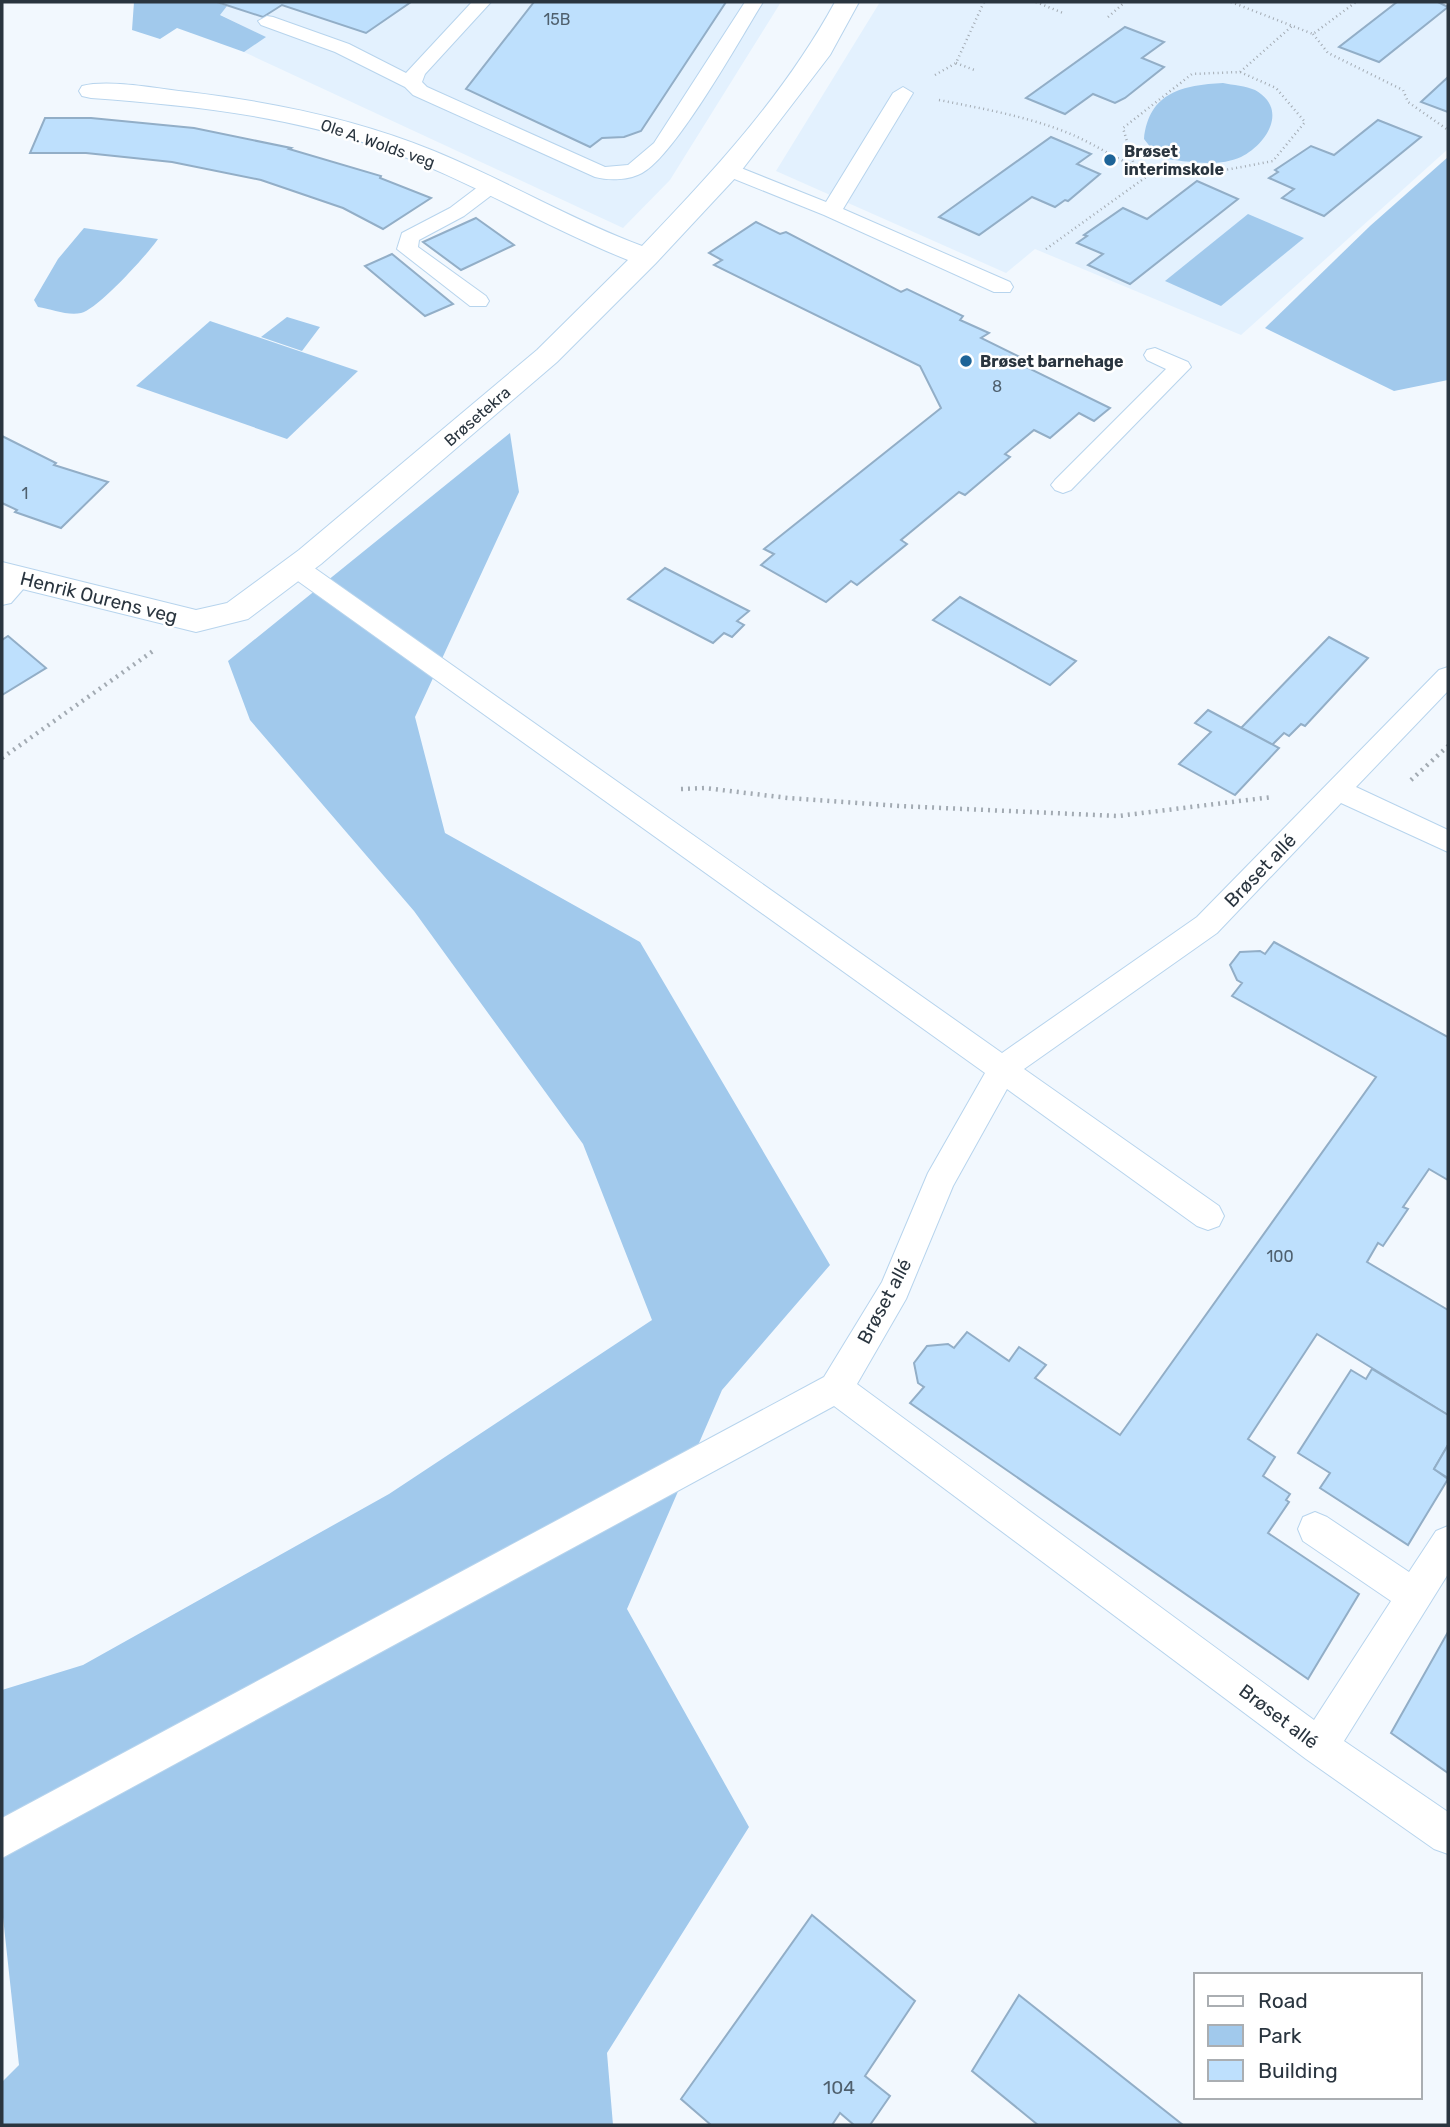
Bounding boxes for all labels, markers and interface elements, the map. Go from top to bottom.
house number: 15B [543,10,571,29]
street label: Ole A. Wolds veg [318,115,437,172]
place label: Brøset interimskole [1124,142,1224,179]
marker: Brøset interimskole [1102,152,1118,168]
place label: Brøset barnehage [980,352,1124,371]
marker: Brøset barnehage [958,353,974,369]
house number: 8 [992,377,1002,396]
street label: Brøsetekra [440,383,514,450]
house number: 1 [22,484,28,503]
street label: Henrik Ourens veg [18,567,180,628]
street label: Brøset allé [1220,829,1301,912]
house number: 100 [1266,1247,1294,1266]
street label: Brøset allé [852,1255,917,1348]
street label: Brøset allé [1234,1679,1323,1754]
legend [1194,1973,1422,2099]
text: Road [1258,1988,1308,2013]
text: Park [1258,2023,1302,2048]
text: Building [1258,2058,1338,2083]
house number: 104 [823,2076,855,2099]

